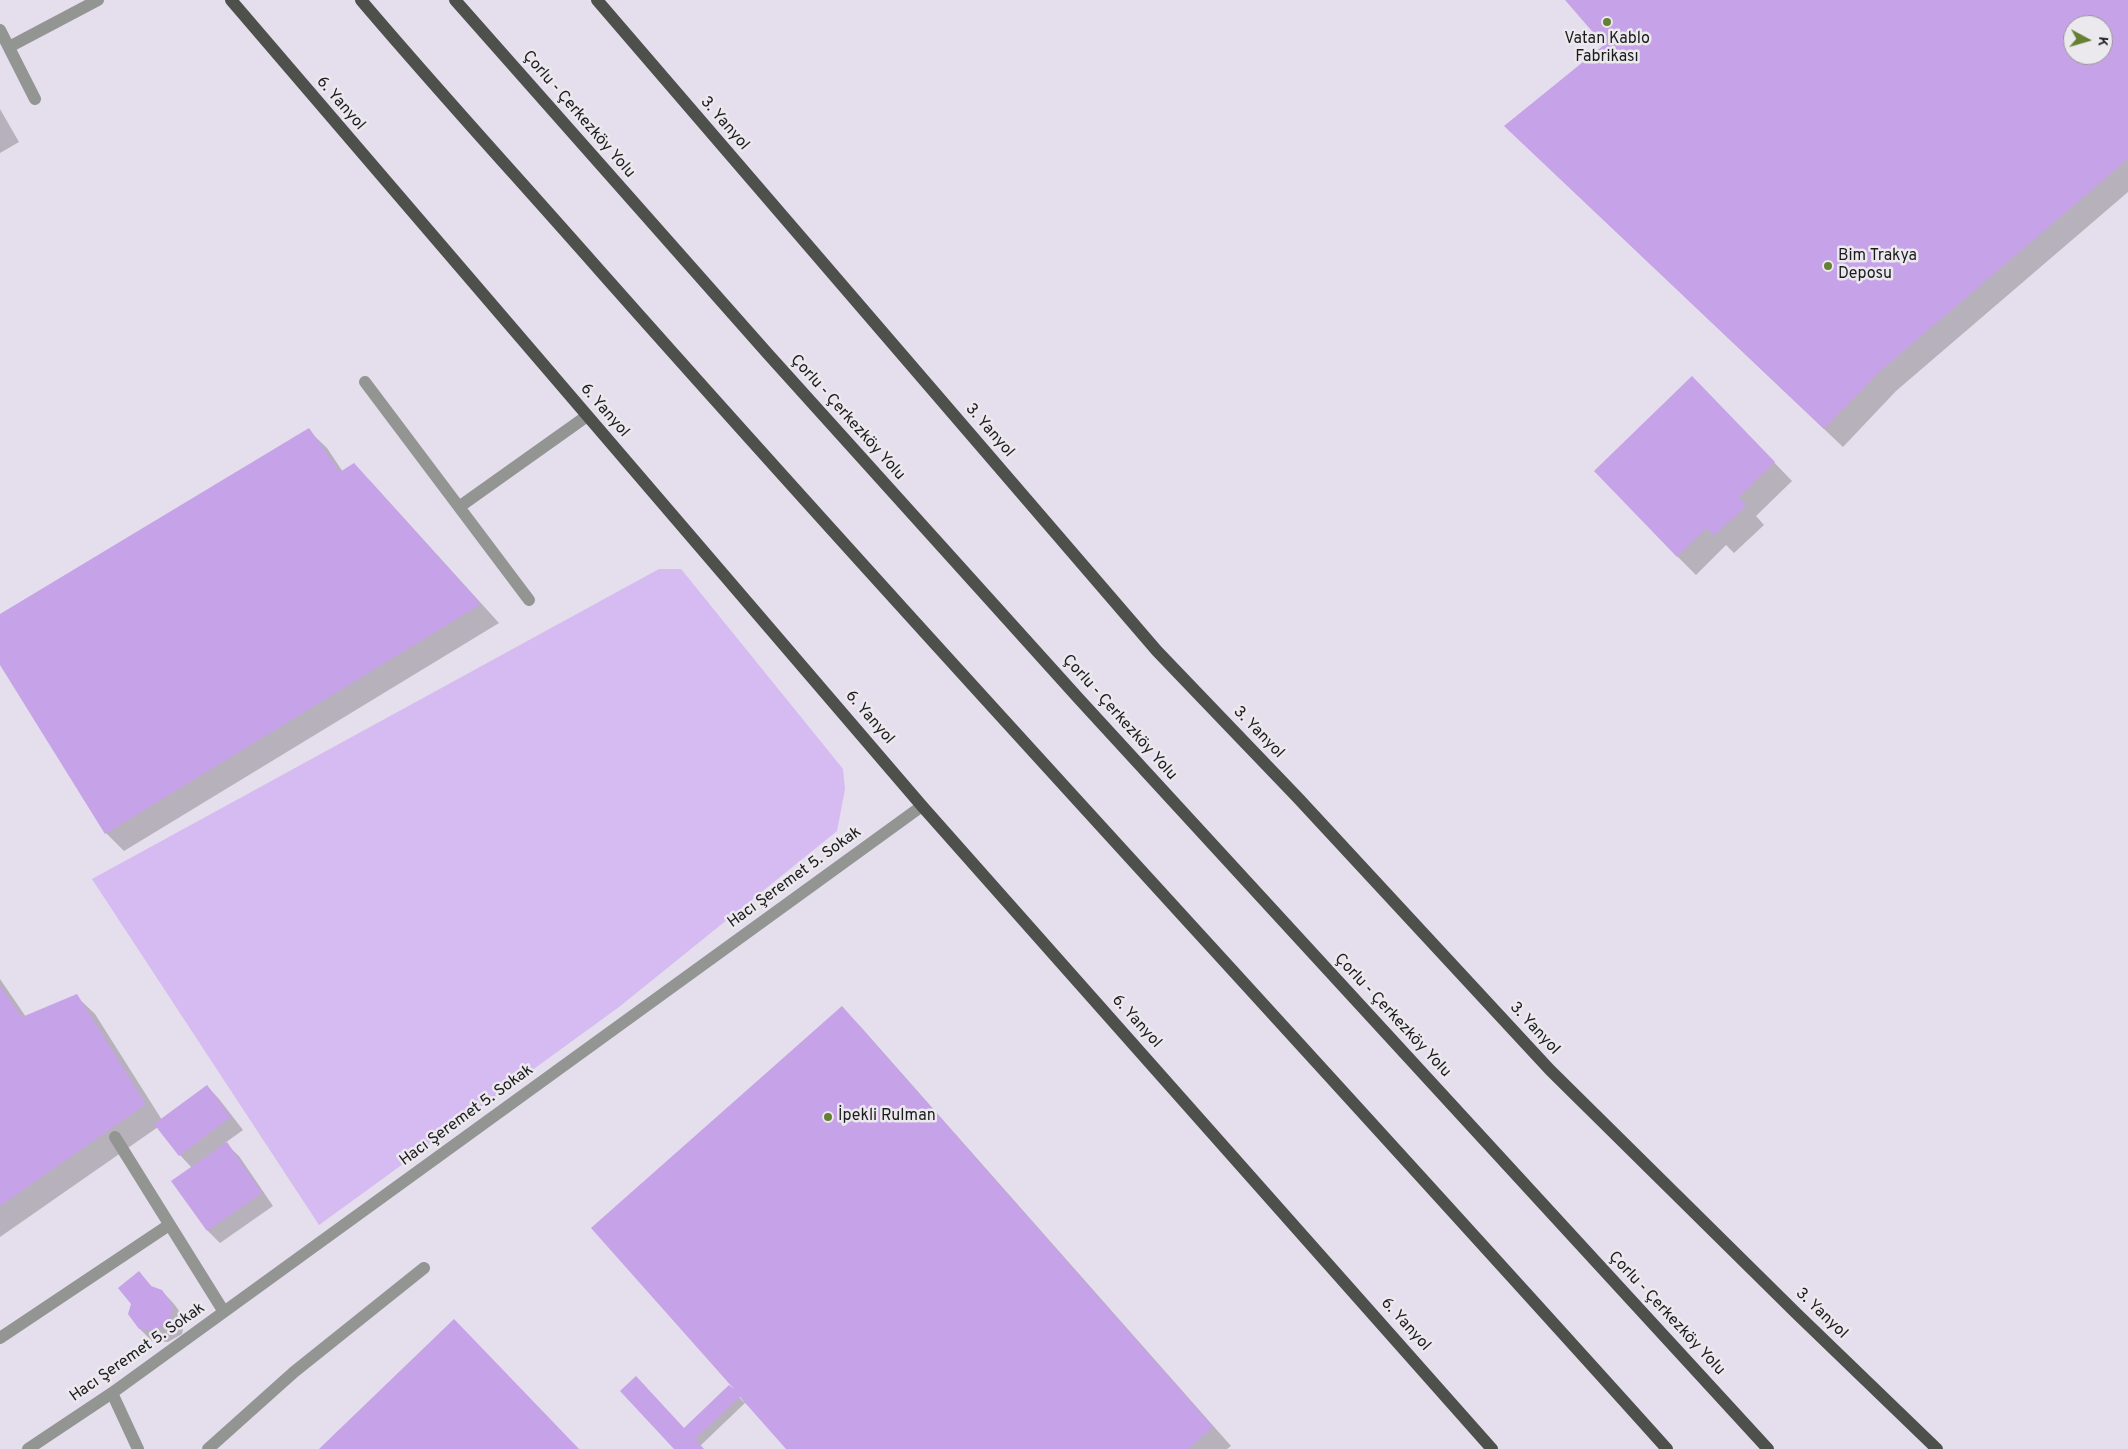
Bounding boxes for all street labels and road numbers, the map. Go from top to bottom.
street label: Çorlu - Çerkezköy Yolu [518,47,638,183]
street label: 6. Yanyol [311,73,369,135]
street label: 3. Yanyol [695,93,753,155]
street label: Çorlu - Çerkezköy Yolu [786,351,908,485]
street label: 6. Yanyol [575,380,633,442]
street label: 3. Yanyol [960,400,1018,462]
street label: Çorlu - Çerkezköy Yolu [1058,651,1180,785]
street label: 6. Yanyol [840,687,898,749]
street label: 3. Yanyol [1228,703,1288,763]
street label: Hacı Şeremet 5. Sokak [724,823,866,933]
street label: Çorlu - Çerkezköy Yolu [1330,950,1454,1082]
street label: 6. Yanyol [1107,991,1165,1053]
street label: 3. Yanyol [1505,999,1563,1059]
street label: Hacı Şeremet 5. Sokak [396,1061,538,1171]
street label: Çorlu - Çerkezköy Yolu [1604,1248,1728,1380]
street label: 3. Yanyol [1791,1284,1851,1344]
street label: 6. Yanyol [1376,1294,1434,1356]
street label: Hacı Şeremet 5. Sokak [67,1299,209,1407]

